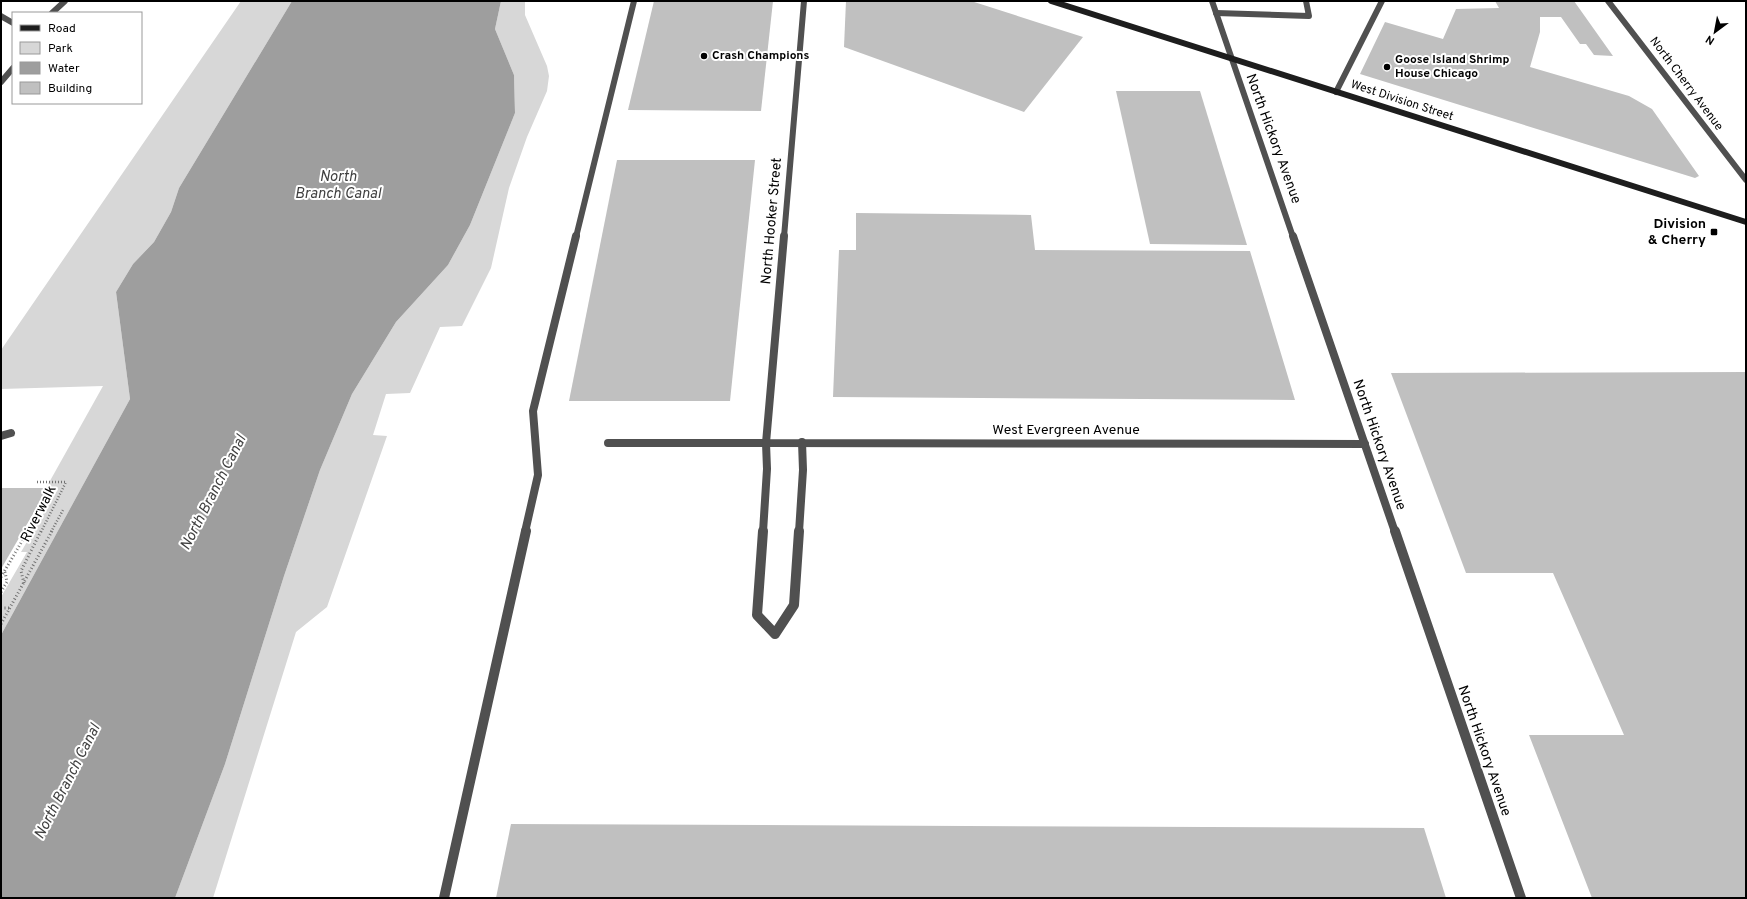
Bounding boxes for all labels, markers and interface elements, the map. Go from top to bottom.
legend [12,12,142,104]
north arrow [1695,12,1735,52]
text: Road [48,21,76,37]
street label: North Cherry Avenue [1646,34,1726,134]
text: Park [48,41,73,57]
place label: Crash Champions [712,48,809,64]
marker: Crash Champions [699,51,709,61]
place label: Goose Island Shrimp House Chicago [1395,52,1509,82]
text: Water [48,61,80,77]
marker: Goose Island Shrimp House Chicago [1382,62,1392,72]
street label: North Hickory Avenue [1242,72,1304,206]
street label: West Division Street [1348,77,1456,125]
text: Building [48,81,92,97]
street label: North Hooker Street [758,157,786,285]
water label: North Branch Canal [295,168,382,204]
place label: Division & Cherry [1648,216,1706,249]
marker: Division & Cherry [1709,227,1719,237]
street label: North Hickory Avenue [1349,377,1409,513]
street label: West Evergreen Avenue [992,422,1140,439]
water label: North Branch Canal [177,431,252,554]
street label: Riverwalk [17,483,61,545]
street label: North Hickory Avenue [1454,683,1514,819]
water label: North Branch Canal [31,720,106,843]

